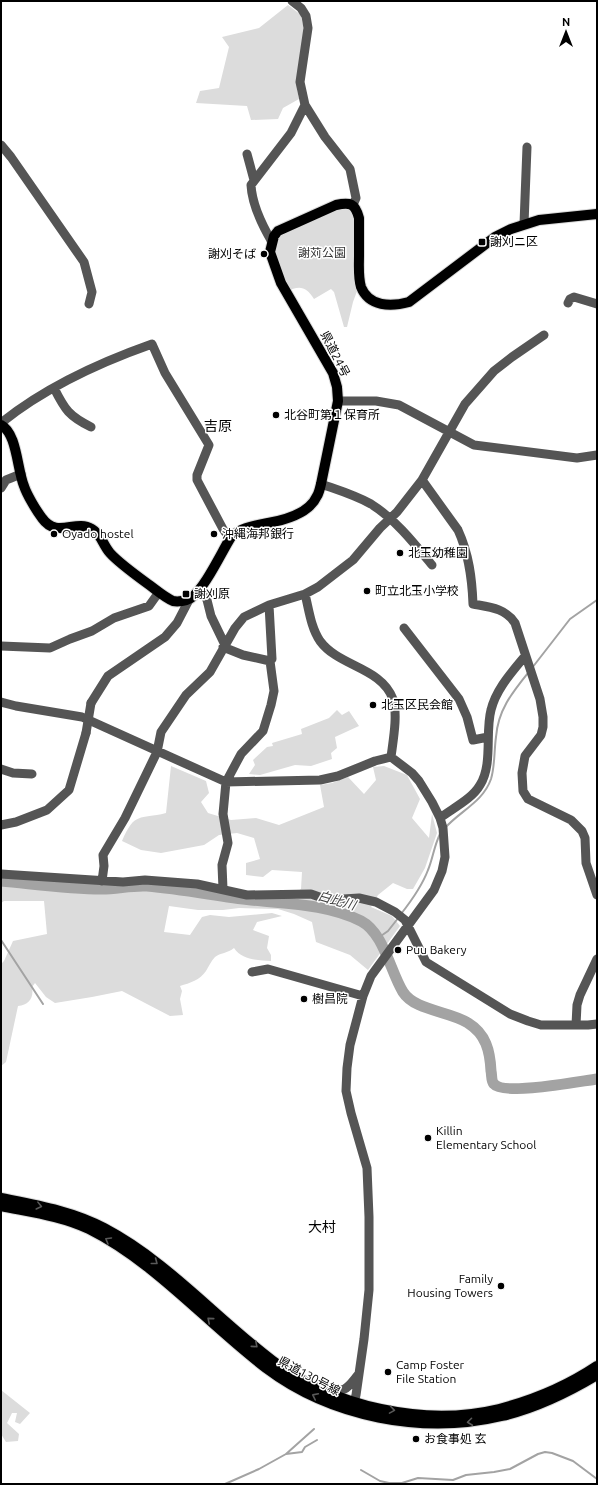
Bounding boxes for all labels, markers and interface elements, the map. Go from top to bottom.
north arrow [546,12,586,52]
text: N [562,16,570,28]
place label: 謝刈ニ区 [490,235,538,248]
marker: 謝刈ニ区 [477,237,487,247]
park label: 謝苅公園 [298,246,346,259]
place label: 謝刈そば [208,247,256,260]
marker: 謝刈そば [259,249,269,259]
street label: 県道24号 [318,329,352,379]
place label: 北谷町第１保育所 [284,408,380,421]
marker: 北谷町第１保育所 [271,410,281,420]
district label: 吉原 [204,418,232,434]
place label: Oyado hostel [62,527,134,540]
place label: 沖縄海邦銀行 [222,527,294,540]
marker: Oyado hostel [49,529,59,539]
marker: 沖縄海邦銀行 [209,529,219,539]
place label: 北玉幼稚園 [408,546,468,559]
marker: 北玉幼稚園 [395,548,405,558]
place label: 町立北玉小学校 [375,584,459,597]
marker: 町立北玉小学校 [362,586,372,596]
place label: 謝刈原 [194,587,230,600]
marker: 謝刈原 [181,589,191,599]
place label: 北玉区民会館 [381,698,453,711]
marker: 北玉区民会館 [368,700,378,710]
water label: 白比川 [316,888,360,913]
place label: Puu Bakery [406,943,467,956]
marker: Puu Bakery [393,945,403,955]
place label: 樹昌院 [312,992,348,1005]
marker: 樹昌院 [299,994,309,1004]
place label: Killin Elementary School [436,1124,536,1151]
marker: Killin Elementary School [423,1133,433,1143]
one-way arrow [36,1201,42,1209]
district label: 大村 [308,1219,336,1235]
one-way arrow [105,1237,112,1245]
one-way arrow [150,1257,157,1264]
place label: Family Housing Towers [407,1272,493,1299]
marker: Family Housing Towers [496,1281,506,1291]
one-way arrow [207,1318,215,1325]
one-way arrow [250,1341,257,1348]
street label: 県道130号線 [276,1354,342,1397]
place label: Camp Foster File Station [396,1358,465,1385]
marker: Camp Foster File Station [383,1367,393,1377]
one-way arrow [312,1393,319,1401]
one-way arrow [389,1405,395,1414]
one-way arrow [467,1417,473,1426]
place label: お食事処 玄 [424,1432,487,1445]
marker: お食事処 玄 [411,1434,421,1444]

